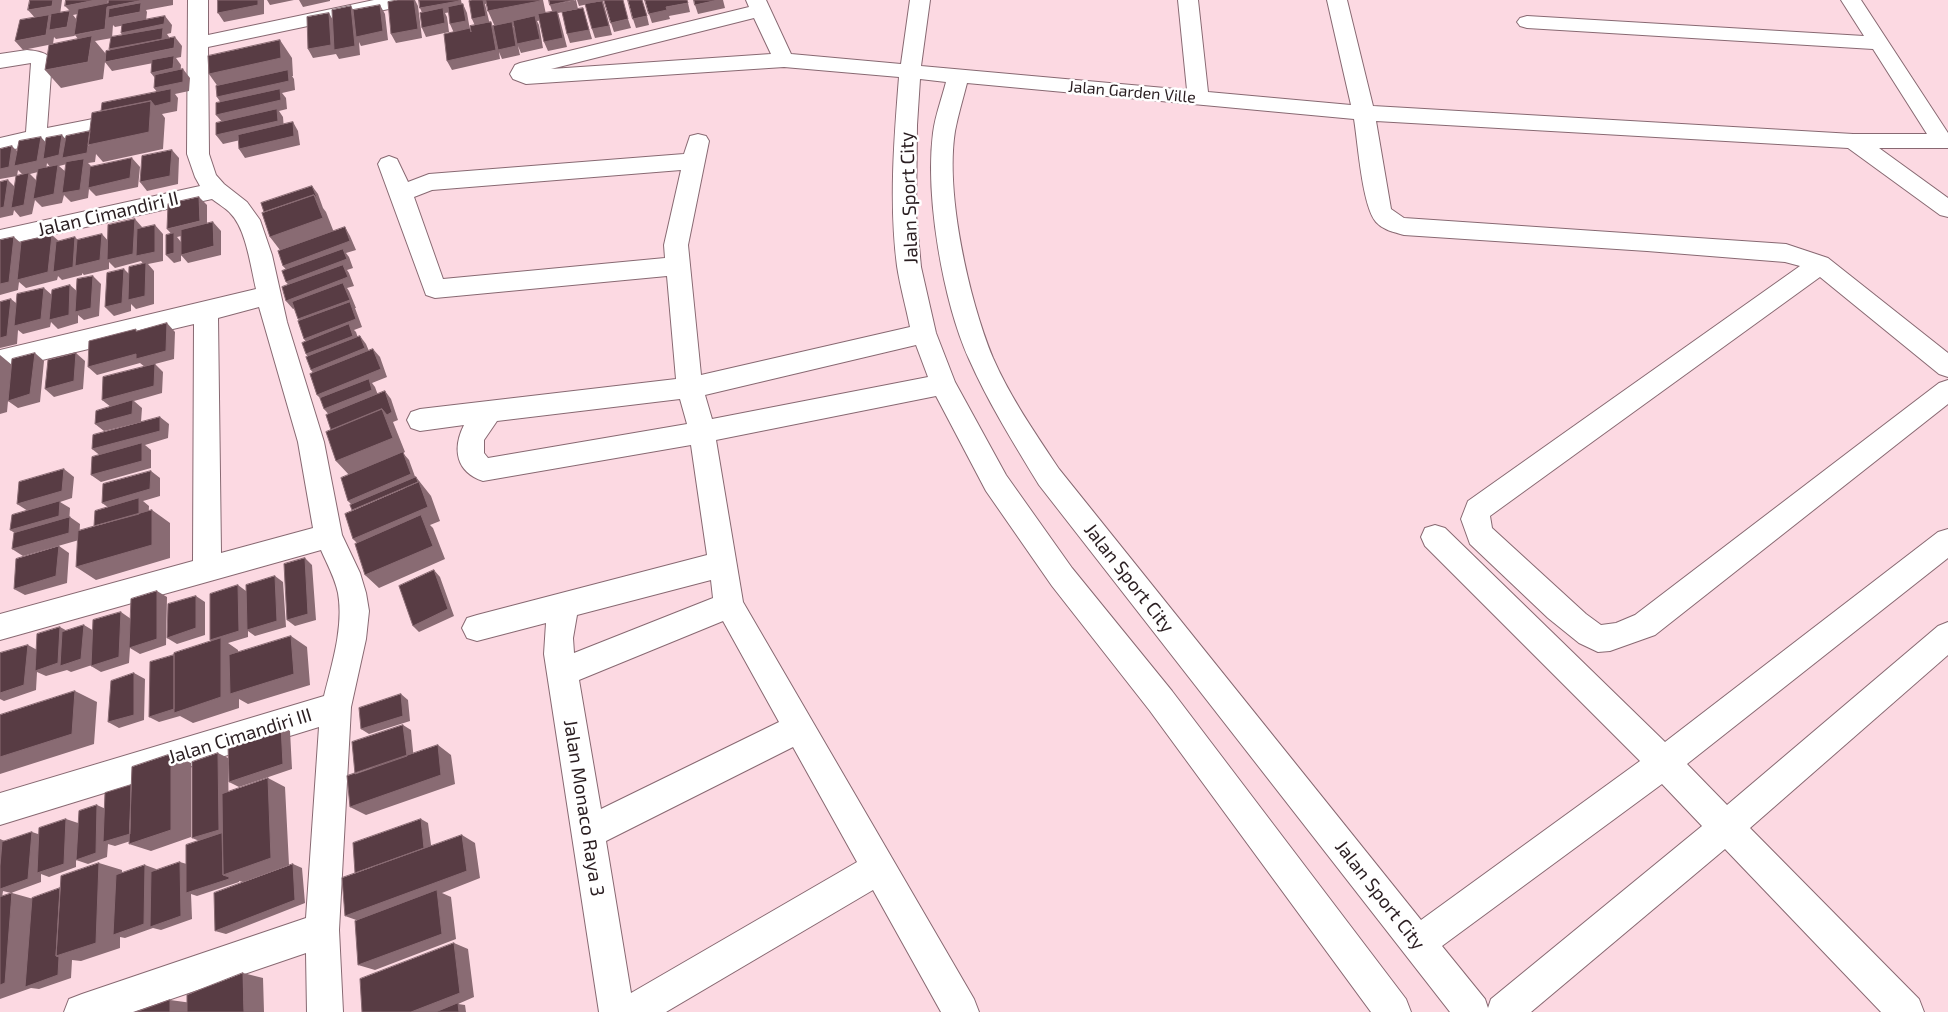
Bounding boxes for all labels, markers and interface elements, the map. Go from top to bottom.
street label: Jalan Garden Ville [1067,77,1197,107]
street label: Jalan Sport City [895,131,923,265]
street label: Jalan Cimandiri II [35,187,181,241]
street label: Jalan Sport City [1079,519,1179,637]
street label: Jalan Cimandiri III [165,703,315,769]
street label: Jalan Monaco Raya 3 [559,718,609,898]
street label: Jalan Sport City [1330,836,1430,954]

